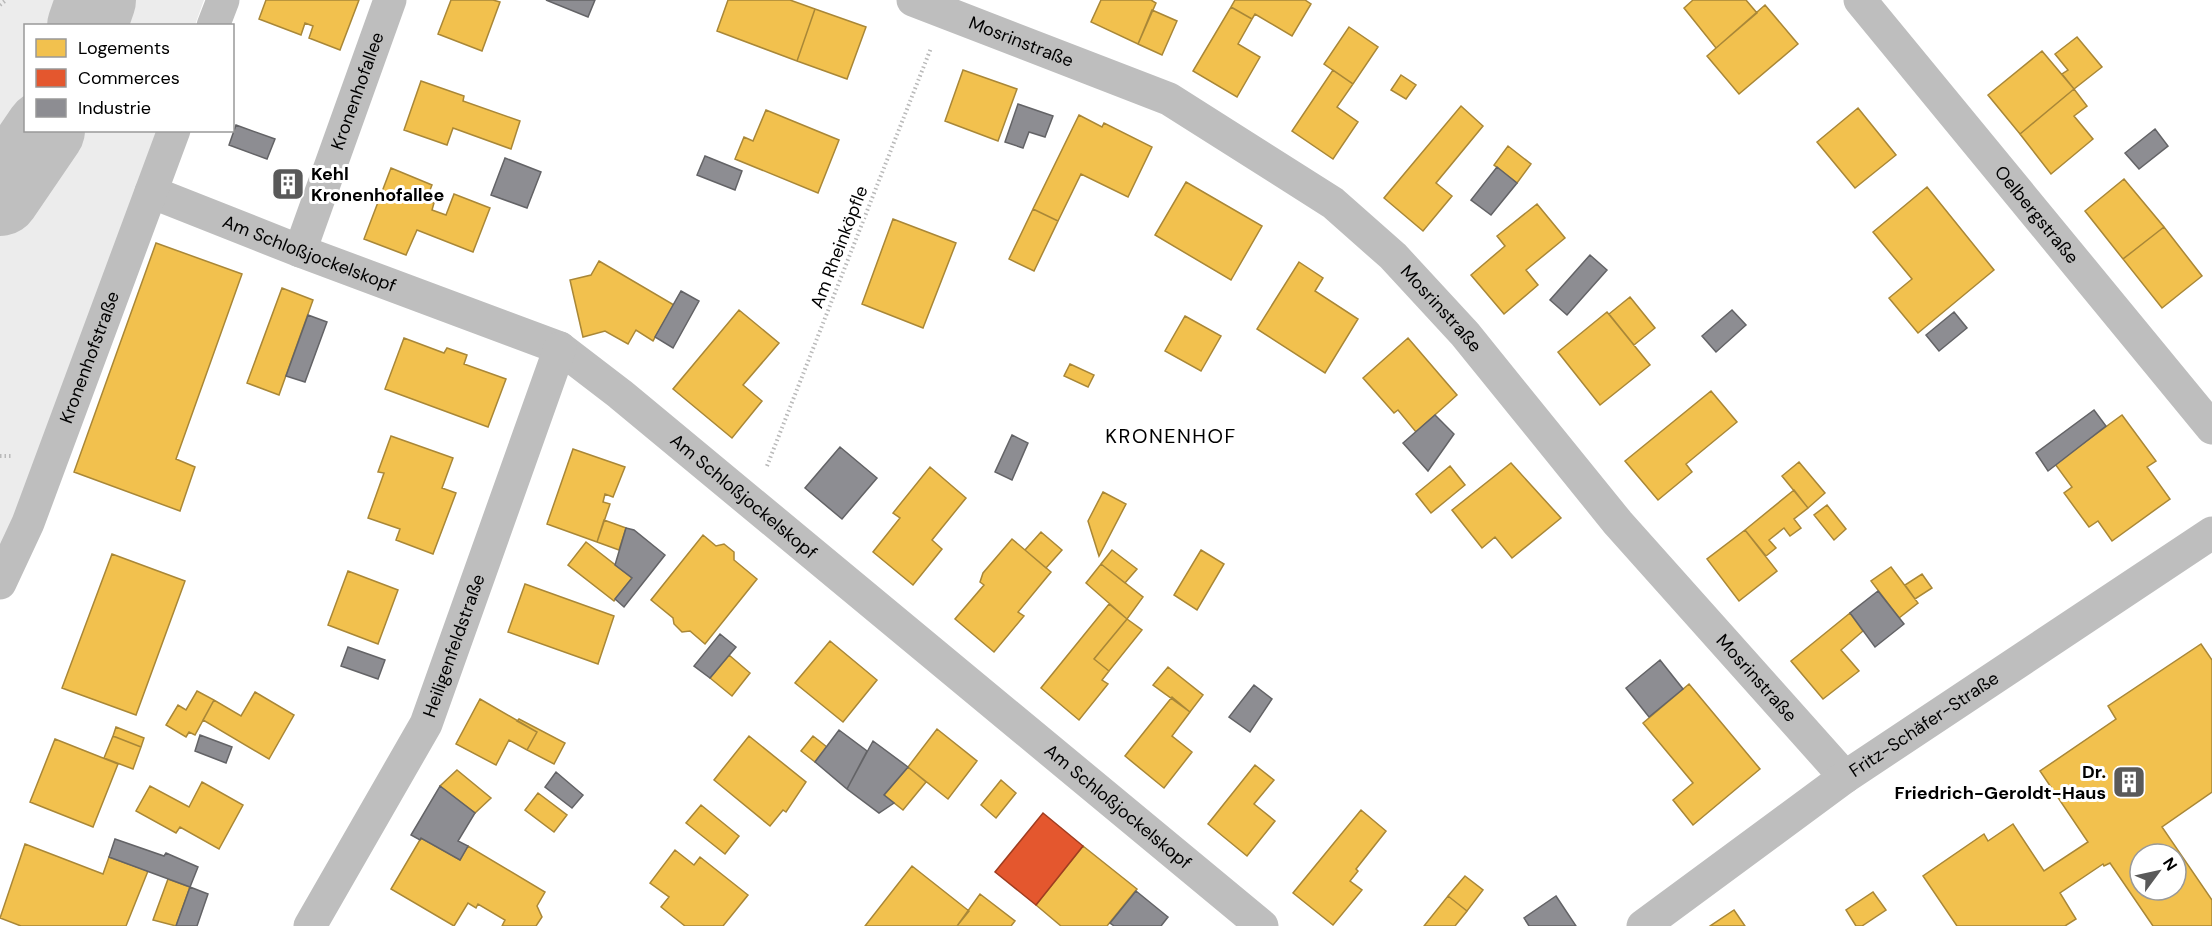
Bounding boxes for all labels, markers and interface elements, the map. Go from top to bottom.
street label: Mosrinstraße [965,11,1077,73]
legend [24,24,234,132]
street label: Kronenhofallee [325,29,390,153]
text: Logements [78,36,170,60]
text: Commerces [78,66,180,90]
text: Industrie [78,96,151,120]
street label: Oelbergstraße [1989,161,2084,269]
place label: Kehl Kronenhofallee [311,162,444,207]
building icon: Kehl Kronenhofallee [270,166,306,202]
street label: Am Rheinköpfle [805,182,873,312]
street label: Am Schloßjockelskopf [219,210,400,298]
street label: Mosrinstraße [1395,260,1487,357]
street label: Kronenhofstraße [54,288,125,427]
district label: KRONENHOF [1105,423,1237,449]
street label: Am Schloßjockelskopf [665,429,822,564]
street label: Heiligenfeldstraße [417,571,491,721]
street label: Mosrinstraße [1711,629,1802,727]
street label: Fritz-Schäfer-Straße [1845,666,2004,783]
street label: Am Schloßjockelskopf [1039,739,1196,875]
place label: Dr. Friedrich-Geroldt-Haus [1894,760,2106,805]
building icon: Dr. Friedrich-Geroldt-Haus [2111,764,2147,800]
north arrow [2128,842,2188,902]
text: N [2158,853,2182,875]

